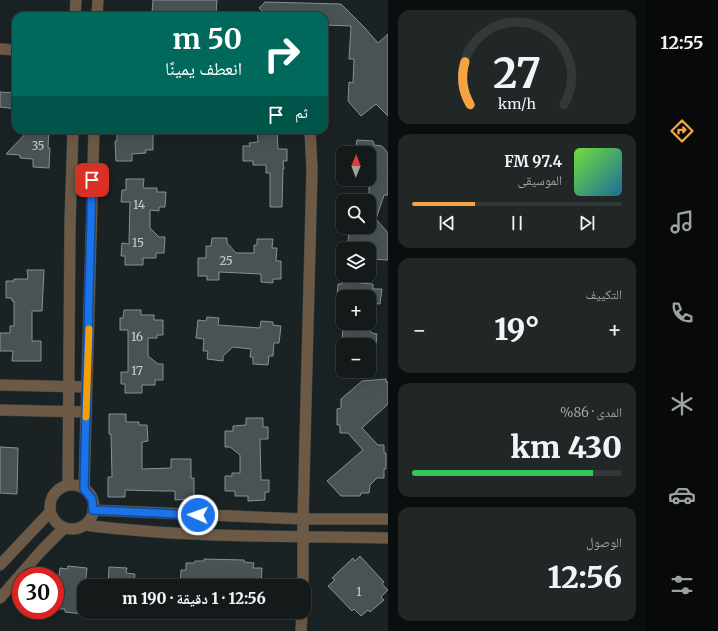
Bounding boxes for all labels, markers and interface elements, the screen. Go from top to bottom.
text: 50 m [173,21,242,57]
icon: right [256,28,308,80]
text: 12:55 [660,31,704,54]
text: 27 [493,47,541,99]
text: انعطف يمينًا [165,57,242,80]
text: km/h [498,95,536,113]
text: ثم [295,103,308,122]
icon: arrive [265,104,287,126]
icon: directions [668,117,696,145]
house number: 35 [31,138,45,153]
north arrow [336,146,376,186]
map controls [336,146,376,378]
text: 97.4 FM [504,152,562,171]
pin [75,163,109,197]
icon: arrive [81,169,103,191]
text: الموسيقى [518,172,562,189]
button: search [336,194,376,234]
house number: 14 [133,197,146,212]
icon: music [668,208,696,236]
icon: previous [436,212,458,234]
icon: pause [506,212,528,234]
icon: next [576,212,598,234]
house number: 15 [132,235,144,250]
button: layers [336,242,376,282]
house number: 25 [219,253,233,268]
text: التكييف [586,286,622,303]
button: + [336,290,376,330]
icon: phone [668,299,696,327]
text: 19° [494,310,540,348]
text: − [412,316,427,344]
text: + [607,316,622,344]
house number: 16 [131,329,143,344]
button: − [336,338,376,378]
house number: 17 [131,363,143,378]
icon: climate [668,390,696,418]
text: المدى · 86% [560,404,622,421]
text: 430 km [510,428,622,466]
icon: car [668,481,696,509]
position arrow [177,494,219,536]
text: الوصول [586,534,622,551]
text: 12:56 [547,558,622,596]
speed limit sign: 30 [12,567,64,619]
icon: filters [668,571,696,599]
house number: 1 [356,584,362,599]
text: 12:56 · 1 دقيقة · 190 m [122,589,266,608]

